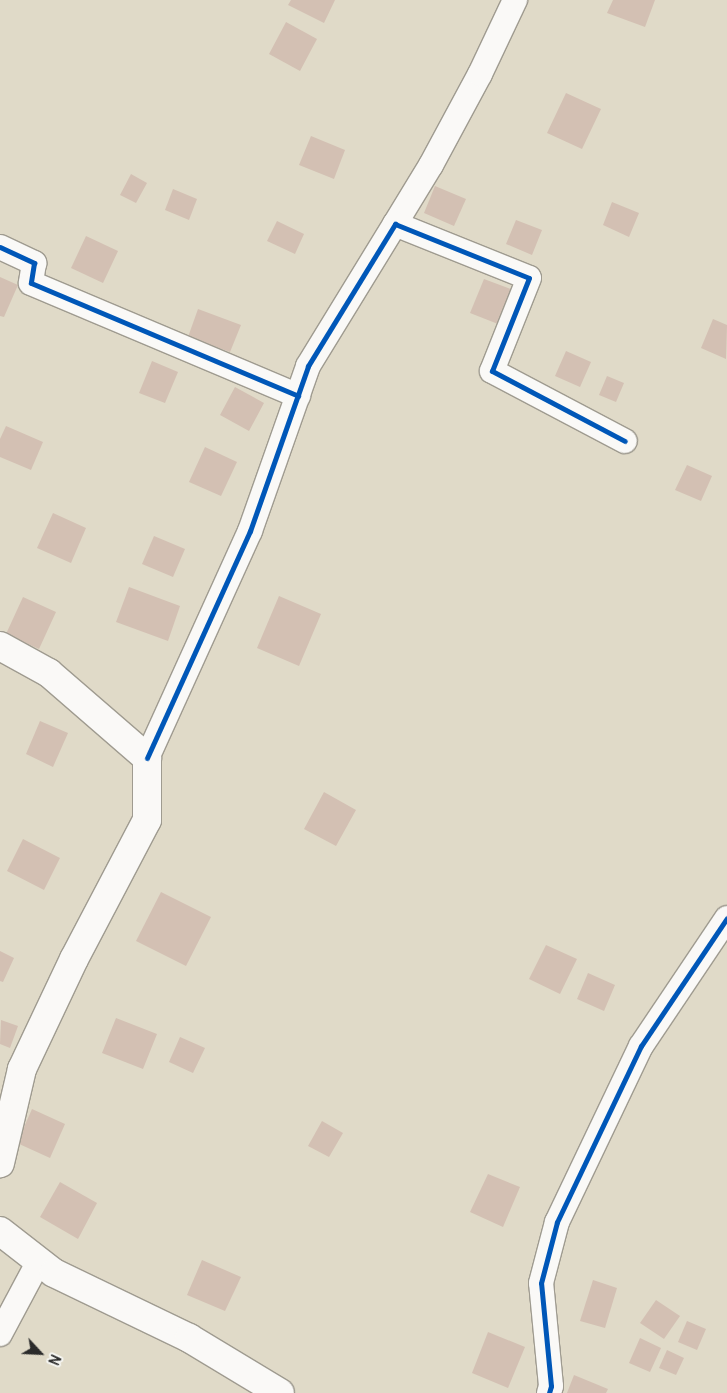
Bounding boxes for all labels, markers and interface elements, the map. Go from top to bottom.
north arrow [15,1328,65,1378]
text: N [44,1352,64,1367]

